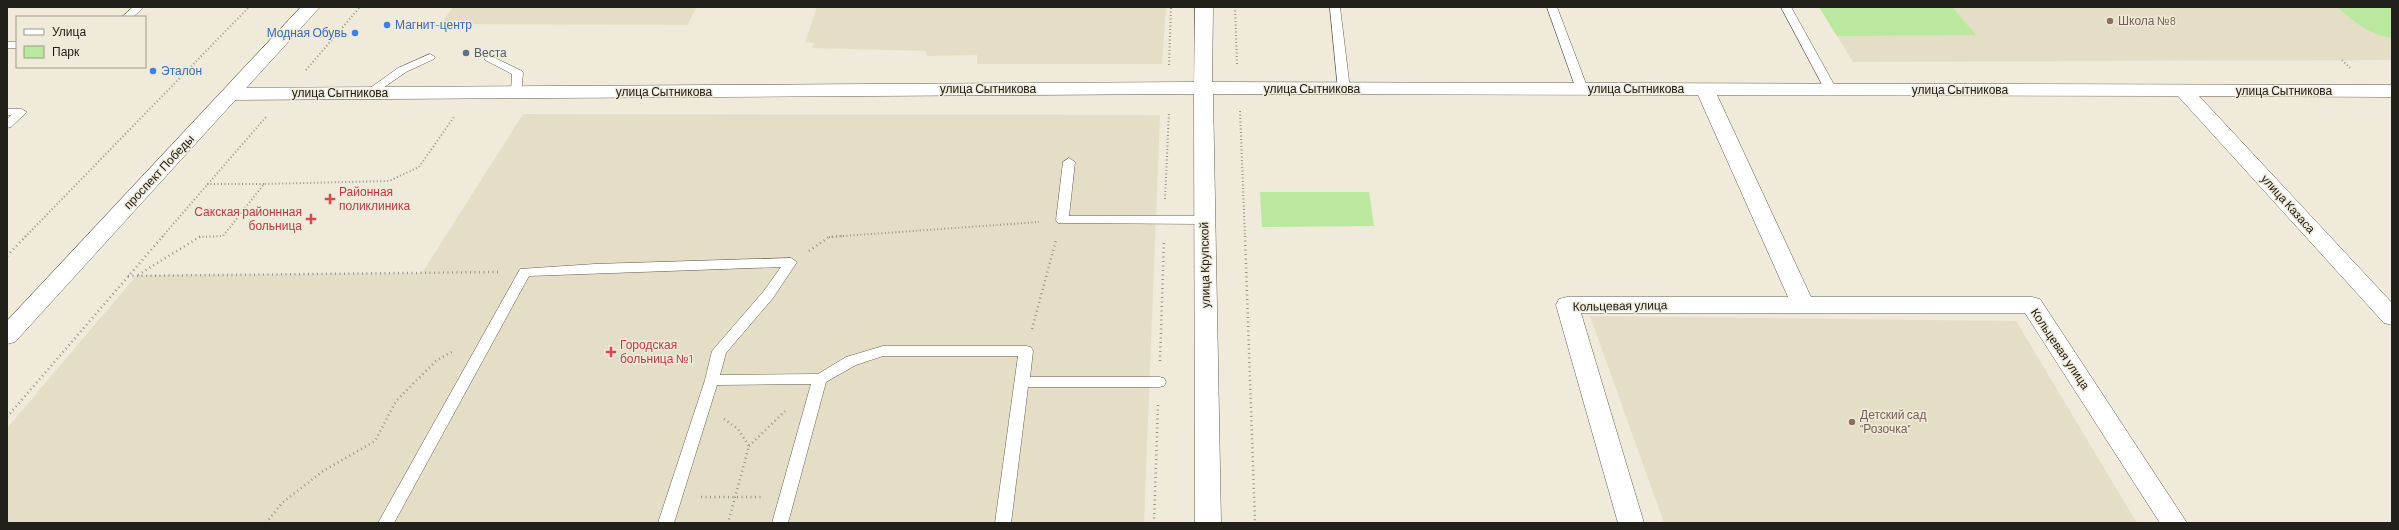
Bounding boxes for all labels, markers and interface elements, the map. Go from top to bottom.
place label: Школа №8 [2118,13,2176,27]
legend [16,16,146,68]
marker: Школа №8 [2105,16,2115,26]
place label: Магнит-центр [395,17,472,32]
marker: Магнит-центр [382,20,392,30]
text: Улица [52,24,86,39]
place label: Модная Обувь [267,25,347,40]
marker: Модная Обувь [350,28,360,38]
text: Парк [52,44,80,59]
place label: Веста [474,45,507,59]
marker: Веста [461,48,471,58]
place label: Эталон [161,63,202,77]
marker: Эталон [148,66,158,76]
street label: улица Сытникова [940,81,1037,96]
street label: улица Сытникова [1264,81,1361,96]
street label: улица Сытникова [1588,81,1685,96]
street label: улица Сытникова [1912,82,2009,97]
street label: улица Сытникова [2236,83,2333,98]
street label: улица Сытникова [616,84,713,99]
street label: улица Сытникова [292,85,389,100]
street label: проспект Победы [120,131,197,212]
street label: улица Казаса [2258,171,2319,236]
place label: Районная поликлиника [339,184,411,212]
marker: Районная поликлиника [324,193,336,205]
place label: Сакская районнная больница [194,204,302,233]
marker: Сакская районнная больница [305,213,317,225]
street label: улица Крупской [1196,222,1213,308]
street label: Кольцевая улица [1572,297,1668,314]
street label: Кольцевая улица [2028,305,2093,393]
place label: Городская больница №1 [620,337,693,366]
marker: Городская больница №1 [605,346,617,358]
place label: Детский сад "Розочка" [1860,407,1927,435]
marker: Детский сад "Розочка" [1847,417,1857,427]

